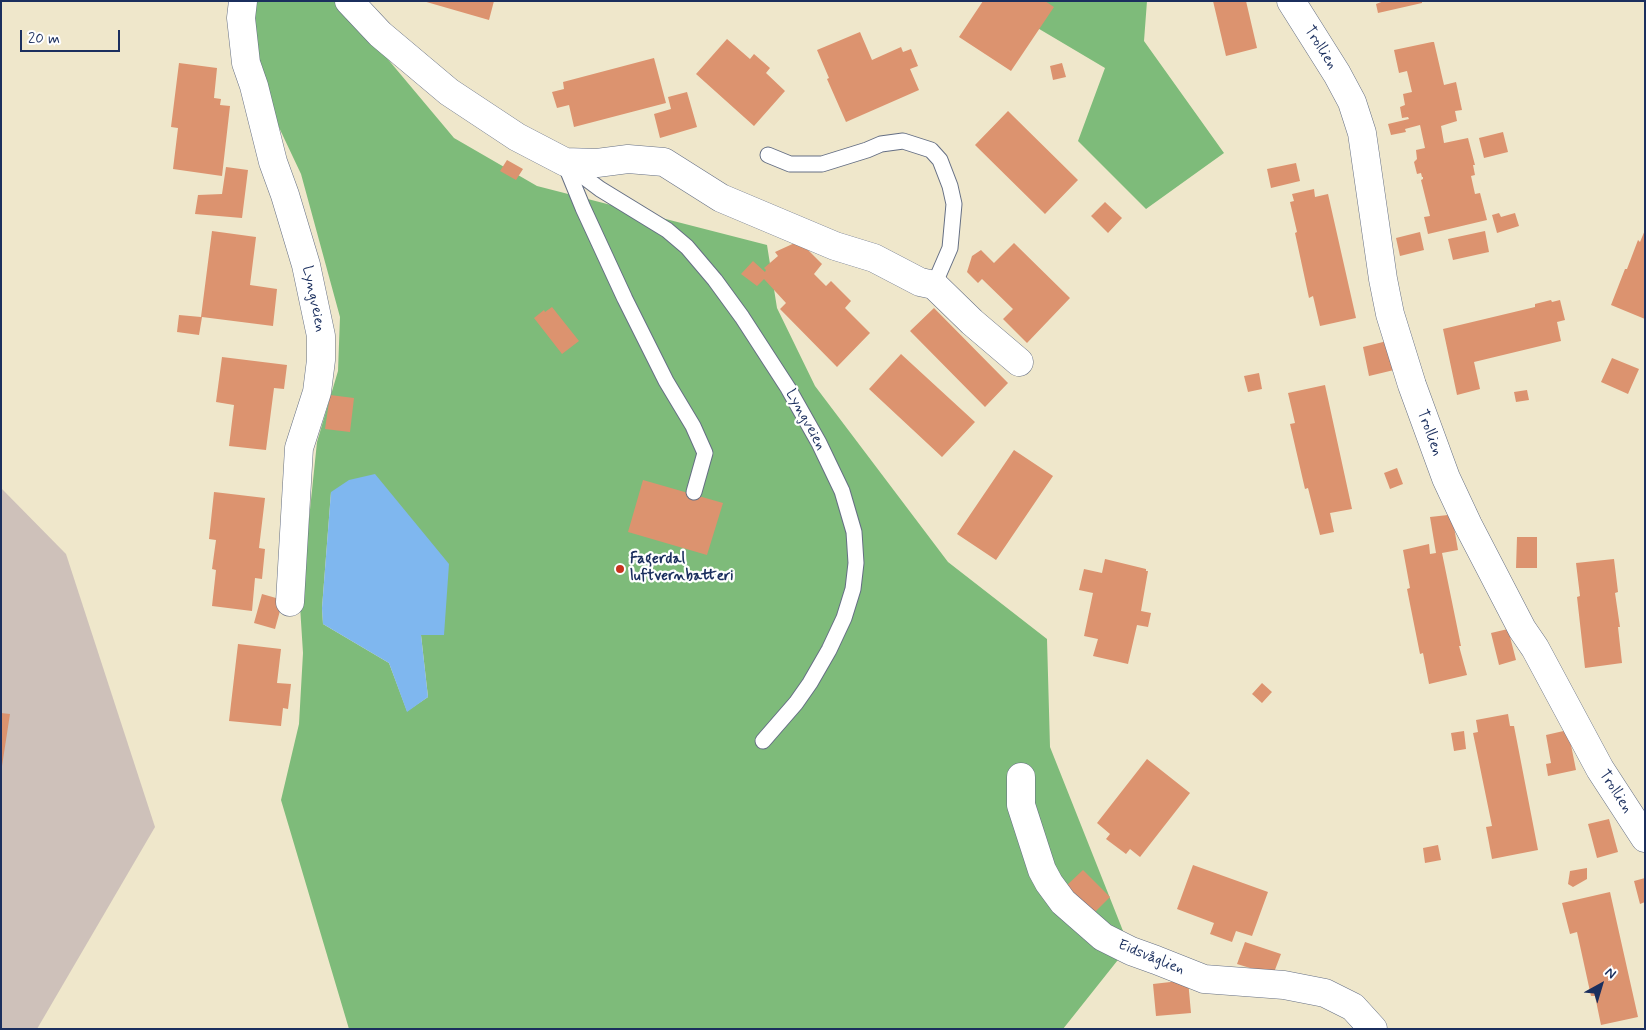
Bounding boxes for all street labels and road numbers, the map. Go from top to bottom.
street label: Trollien [1300,23,1340,73]
street label: Lyngveien [297,264,329,334]
street label: Lyngveien [781,386,829,454]
street label: Trollien [1412,407,1446,459]
street label: Trollien [1594,767,1636,817]
street label: Eidsvåglien [1115,937,1187,979]

